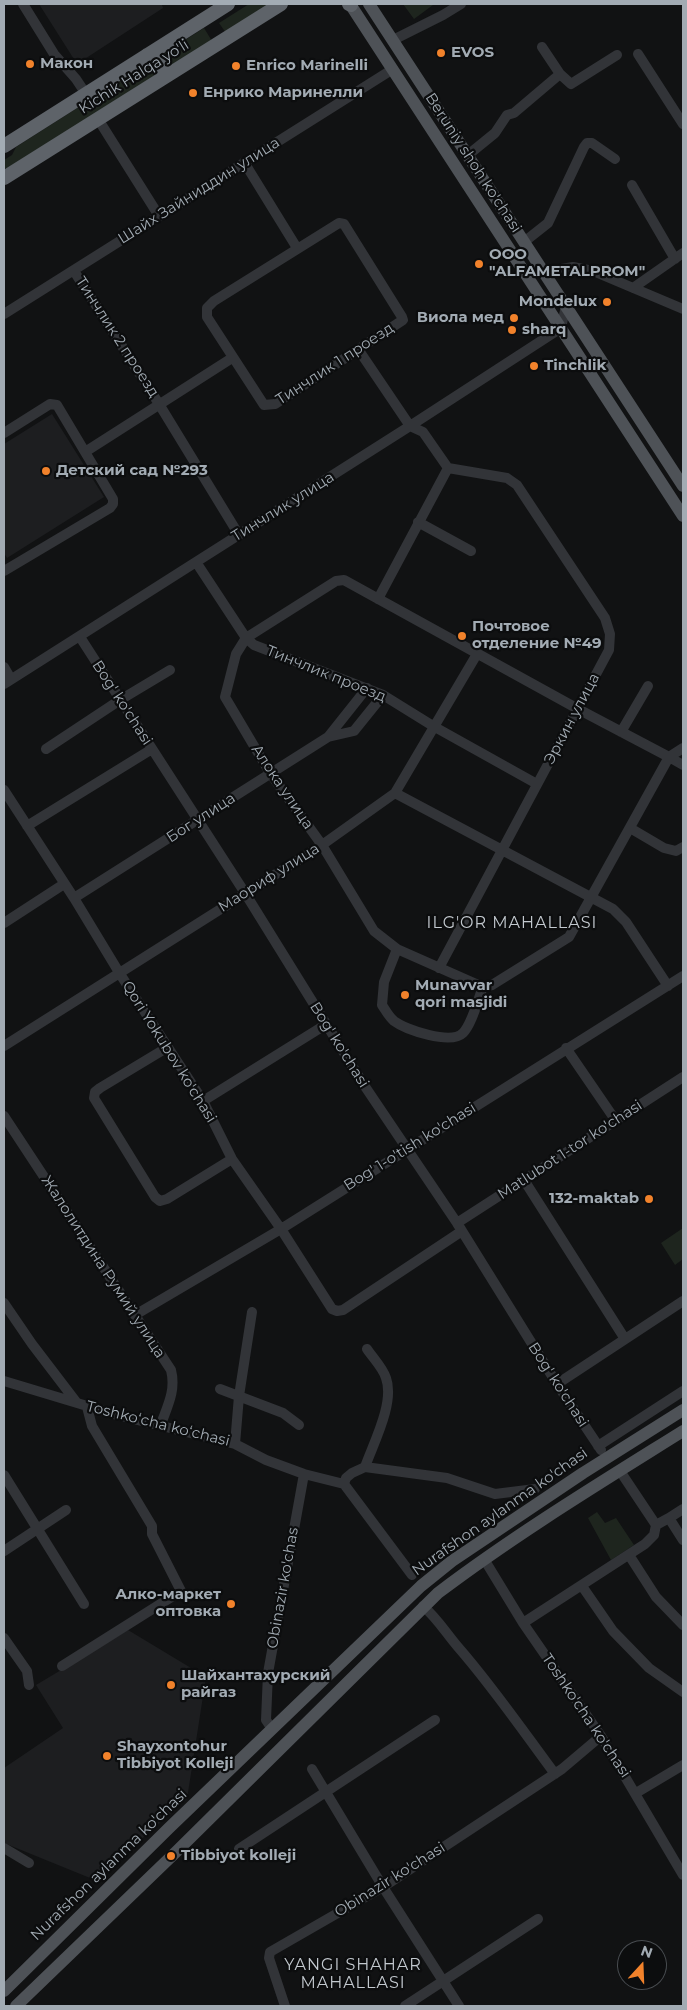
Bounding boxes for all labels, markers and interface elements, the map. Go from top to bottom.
street label: Kichik Halqa yo'li [76,36,192,118]
place label: EVOS [451,44,494,62]
marker: EVOS [435,47,447,59]
place label: Макон [40,55,93,73]
place label: Enrico Marinelli [246,57,368,75]
marker: Макон [24,58,36,70]
marker: Enrico Marinelli [230,60,242,72]
place label: Енрико Маринелли [203,84,363,102]
marker: Енрико Маринелли [187,87,199,99]
street label: Beruniy shoh ko'chasi [421,90,525,236]
street label: Шайх Зайниддин улица [115,134,283,248]
place label: OOO "ALFAMETALPROM" [489,246,645,281]
marker: OOO "ALFAMETALPROM" [473,258,485,270]
street label: Тинчлик 2 проезд [71,273,163,401]
place label: Mondelux [519,293,597,311]
marker: Mondelux [601,296,613,308]
place label: Виола мед [417,309,504,327]
marker: Виола мед [508,312,520,324]
street label: Тинчлик 1 проезд [273,319,397,409]
place label: sharq [522,321,566,339]
marker: sharq [506,324,518,336]
place label: Tinchlik [544,357,606,375]
marker: Tinchlik [528,360,540,372]
place label: Детский сад №293 [56,462,208,480]
marker: Детский сад №293 [40,465,52,477]
street label: Тинчлик улица [228,468,338,546]
place label: Почтовое отделение №49 [472,618,602,653]
marker: Почтовое отделение №49 [456,630,468,642]
street label: Тинчлик проезд [264,642,388,706]
street label: Bog' ko'chasi [88,657,156,749]
street label: Эркин улица [540,670,604,768]
street label: Алока улица [247,741,317,833]
street label: Бог улица [163,789,239,847]
street label: Маориф улица [215,840,323,916]
district label: ILG'OR MAHALLASI [425,913,599,933]
place label: Munavvar qori masjidi [415,977,507,1012]
street label: Qori Yokubov ko'chasi [118,978,220,1126]
marker: Munavvar qori masjidi [399,989,411,1001]
street label: Bog' ko'chasi [306,999,372,1091]
street label: Matlubot 1-tor ko'chasi [494,1097,646,1203]
street label: Bog' 1-o'tish ko'chasi [341,1099,479,1195]
street label: Жалолитдина Румий улица [37,1172,169,1362]
place label: 132-maktab [549,1190,639,1208]
marker: 132-maktab [643,1193,655,1205]
street label: Bog' ko'chasi [524,1339,592,1431]
street label: Toshkoʻcha koʻchasi [84,1397,232,1451]
street label: Nurafshon aylanma ko'chasi [409,1444,591,1580]
street label: Obinazir ko'chas [263,1526,303,1650]
place label: Алко-маркет оптовка [115,1586,221,1621]
marker: Алко-маркет оптовка [225,1598,237,1610]
street label: Toshko'cha ko'chasi [538,1651,634,1781]
place label: Шайхантахурский райгаз [181,1667,330,1702]
marker: Шайхантахурский райгаз [165,1679,177,1691]
place label: Shayxontohur Tibbiyot Kolleji [117,1738,233,1773]
marker: Shayxontohur Tibbiyot Kolleji [101,1750,113,1762]
street label: Nurafshon aylanma ko'chasi [27,1785,191,1945]
street label: Obinazir ko'chasi [331,1839,449,1921]
place label: Tibbiyot kolleji [181,1847,296,1865]
marker: Tibbiyot kolleji [165,1850,177,1862]
north arrow [617,1940,667,1990]
text: N [638,1941,655,1962]
district label: YANGI SHAHAR MAHALLASI [283,1955,423,1993]

